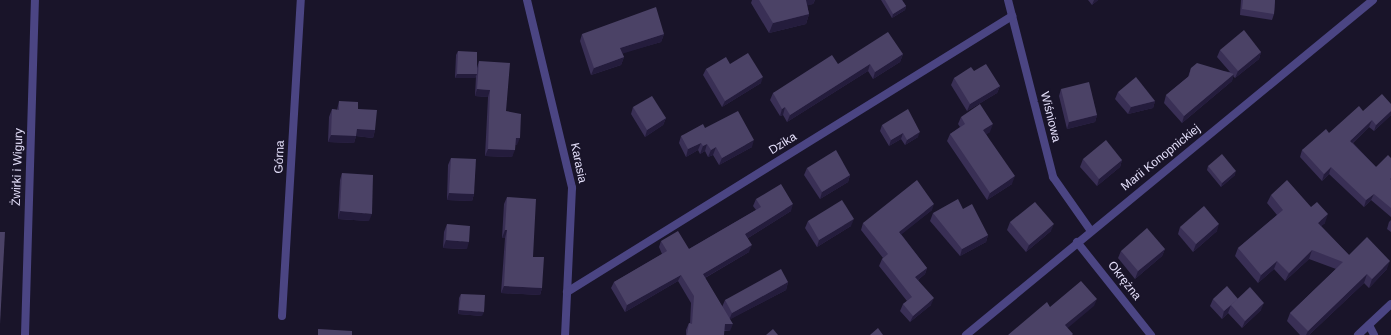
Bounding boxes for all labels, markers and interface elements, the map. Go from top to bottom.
street label: Wiśniowa [1037,90,1063,144]
street label: Marii Konopnickiej [1119,122,1203,194]
street label: Żwirki i Wigury [9,128,27,206]
street label: Dzika [766,130,800,158]
street label: Górna [272,140,288,174]
street label: Karasia [567,142,589,184]
street label: Okrężna [1104,259,1144,303]

